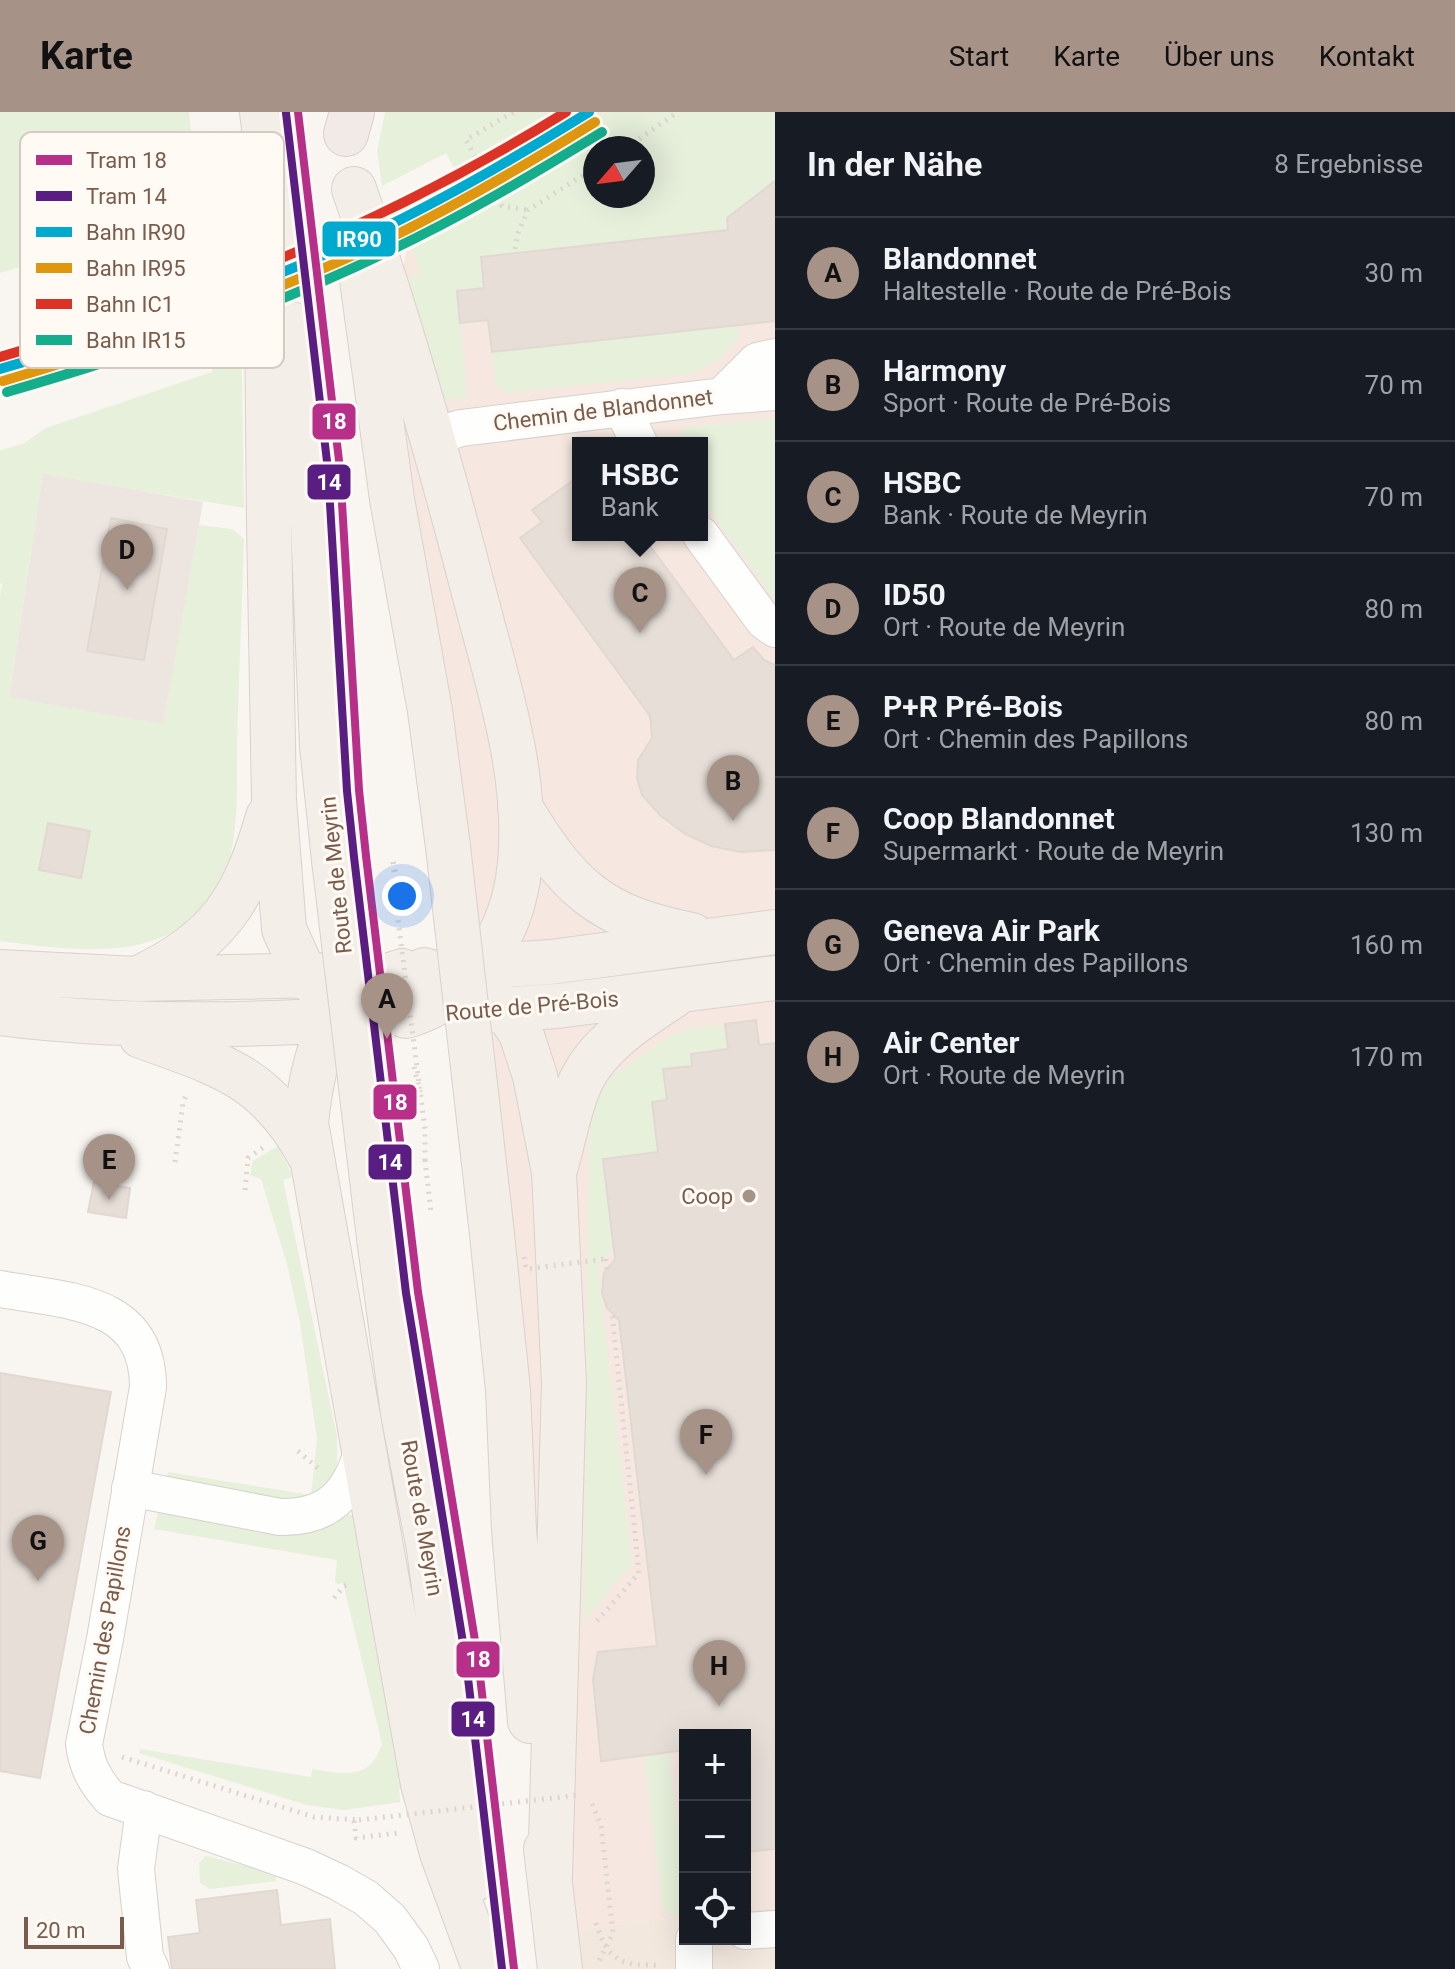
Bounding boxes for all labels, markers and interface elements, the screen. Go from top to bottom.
text: Karte [40,34,133,78]
text: Start [949,40,1009,73]
text: Karte [1053,40,1120,73]
text: Über uns [1164,40,1275,73]
text: Kontakt [1319,40,1415,73]
legend [20,132,284,368]
north arrow [583,136,655,208]
text: In der Nähe [807,144,982,184]
text: Tram 18 [86,148,167,173]
text: 8 Ergebnisse [1274,149,1423,179]
text: Tram 14 [86,184,167,209]
text: Bahn IR90 [86,220,186,245]
line badge: IR90 [321,220,397,258]
text: IR90 [336,227,382,252]
text: Blandonnet [883,241,1037,276]
text: Bahn IR95 [86,256,186,281]
text: A [824,258,842,288]
text: 30 m [1365,258,1423,288]
text: Haltestelle · Route de Pré-Bois [883,276,1232,306]
text: Bahn IC1 [86,292,174,317]
text: Bahn IR15 [86,328,186,353]
text: Harmony [883,353,1006,388]
text: B [825,370,841,400]
text: 70 m [1365,370,1423,400]
street label: Chemin de Blandonnet [492,384,714,436]
text: Sport · Route de Pré-Bois [883,388,1171,418]
line badge: 18 [311,402,357,441]
text: 18 [321,409,347,434]
popup [572,437,708,541]
text: HSBC [601,457,679,492]
line badge: 14 [306,463,352,501]
text: HSBC [883,465,961,500]
text: 14 [316,470,342,495]
text: C [824,482,842,512]
text: 70 m [1365,482,1423,512]
text: Bank [601,492,659,522]
text: Bank · Route de Meyrin [883,500,1148,530]
pin: D [101,524,153,590]
pin: C [614,567,666,633]
text: ID50 [883,577,946,612]
text: D [825,594,841,624]
text: 80 m [1365,594,1423,624]
text: Ort · Route de Meyrin [883,612,1125,642]
text: P+R Pré-Bois [883,689,1063,724]
text: E [826,706,840,736]
text: 80 m [1365,706,1423,736]
text: Ort · Chemin des Papillons [883,724,1188,754]
pin: B [707,755,759,821]
street label: Route de Meyrin [315,795,357,955]
text: Coop Blandonnet [883,801,1115,836]
text: F [826,818,840,848]
text: 130 m [1350,818,1423,848]
text: Supermarkt · Route de Meyrin [883,836,1224,866]
your location [382,876,422,916]
text: Geneva Air Park [883,913,1100,948]
text: G [824,930,842,960]
text: 160 m [1350,930,1423,960]
text: Ort · Chemin des Papillons [883,948,1188,978]
pin: A [361,973,413,1039]
street label: Route de Pré-Bois [444,986,620,1026]
text: Air Center [883,1025,1020,1060]
text: H [824,1042,842,1072]
text: 170 m [1350,1042,1423,1072]
text: Ort · Route de Meyrin [883,1060,1125,1090]
line badge: 18 [372,1083,418,1121]
text: 18 [382,1090,408,1115]
pin: E [83,1134,135,1200]
line badge: 14 [367,1143,413,1181]
text: 14 [377,1150,403,1175]
place label: Coop [681,1184,733,1209]
marker: Coop [740,1187,758,1205]
pin: F [680,1409,732,1475]
street label: Route de Meyrin [396,1438,448,1598]
pin: G [12,1515,64,1581]
street label: Chemin des Papillons [74,1524,136,1736]
line badge: 18 [455,1640,501,1679]
pin: H [693,1640,745,1706]
text: 18 [465,1647,491,1672]
line badge: 14 [450,1700,496,1738]
text: 14 [460,1707,486,1732]
map controls [679,1729,751,1945]
button: + [679,1729,751,1801]
button: − [679,1801,751,1873]
button: locate [679,1873,751,1945]
scale bar [24,1913,124,1949]
text: 20 m [36,1918,85,1943]

